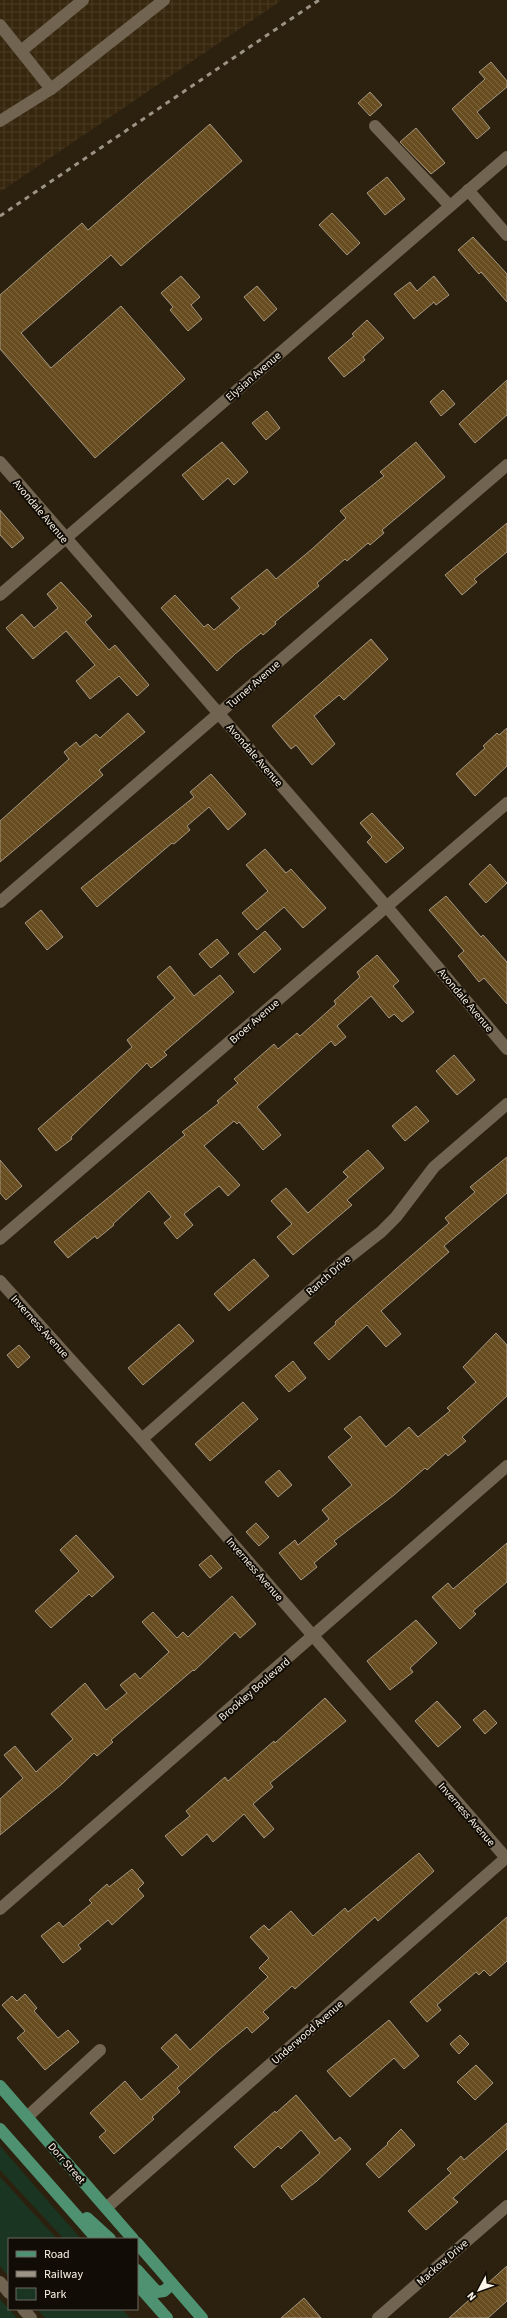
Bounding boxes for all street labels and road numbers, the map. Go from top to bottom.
street label: Elysian Avenue [222,348,285,405]
street label: Avondale Avenue [9,476,72,547]
street label: Turner Avenue [223,657,284,712]
street label: Avondale Avenue [223,721,287,790]
street label: Avondale Avenue [434,965,497,1036]
street label: Broer Avenue [226,995,283,1047]
street label: Ranch Drive [303,1251,354,1299]
street label: Inverness Avenue [7,1292,72,1362]
street label: Inverness Avenue [223,1534,287,1605]
street label: Brookley Boulevard [215,1654,293,1725]
street label: Inverness Avenue [435,1779,499,1850]
street label: Underwood Avenue [268,1997,347,2068]
street label: Dorr Street [45,2139,89,2187]
street label: Mackow Drive [413,2235,472,2289]

